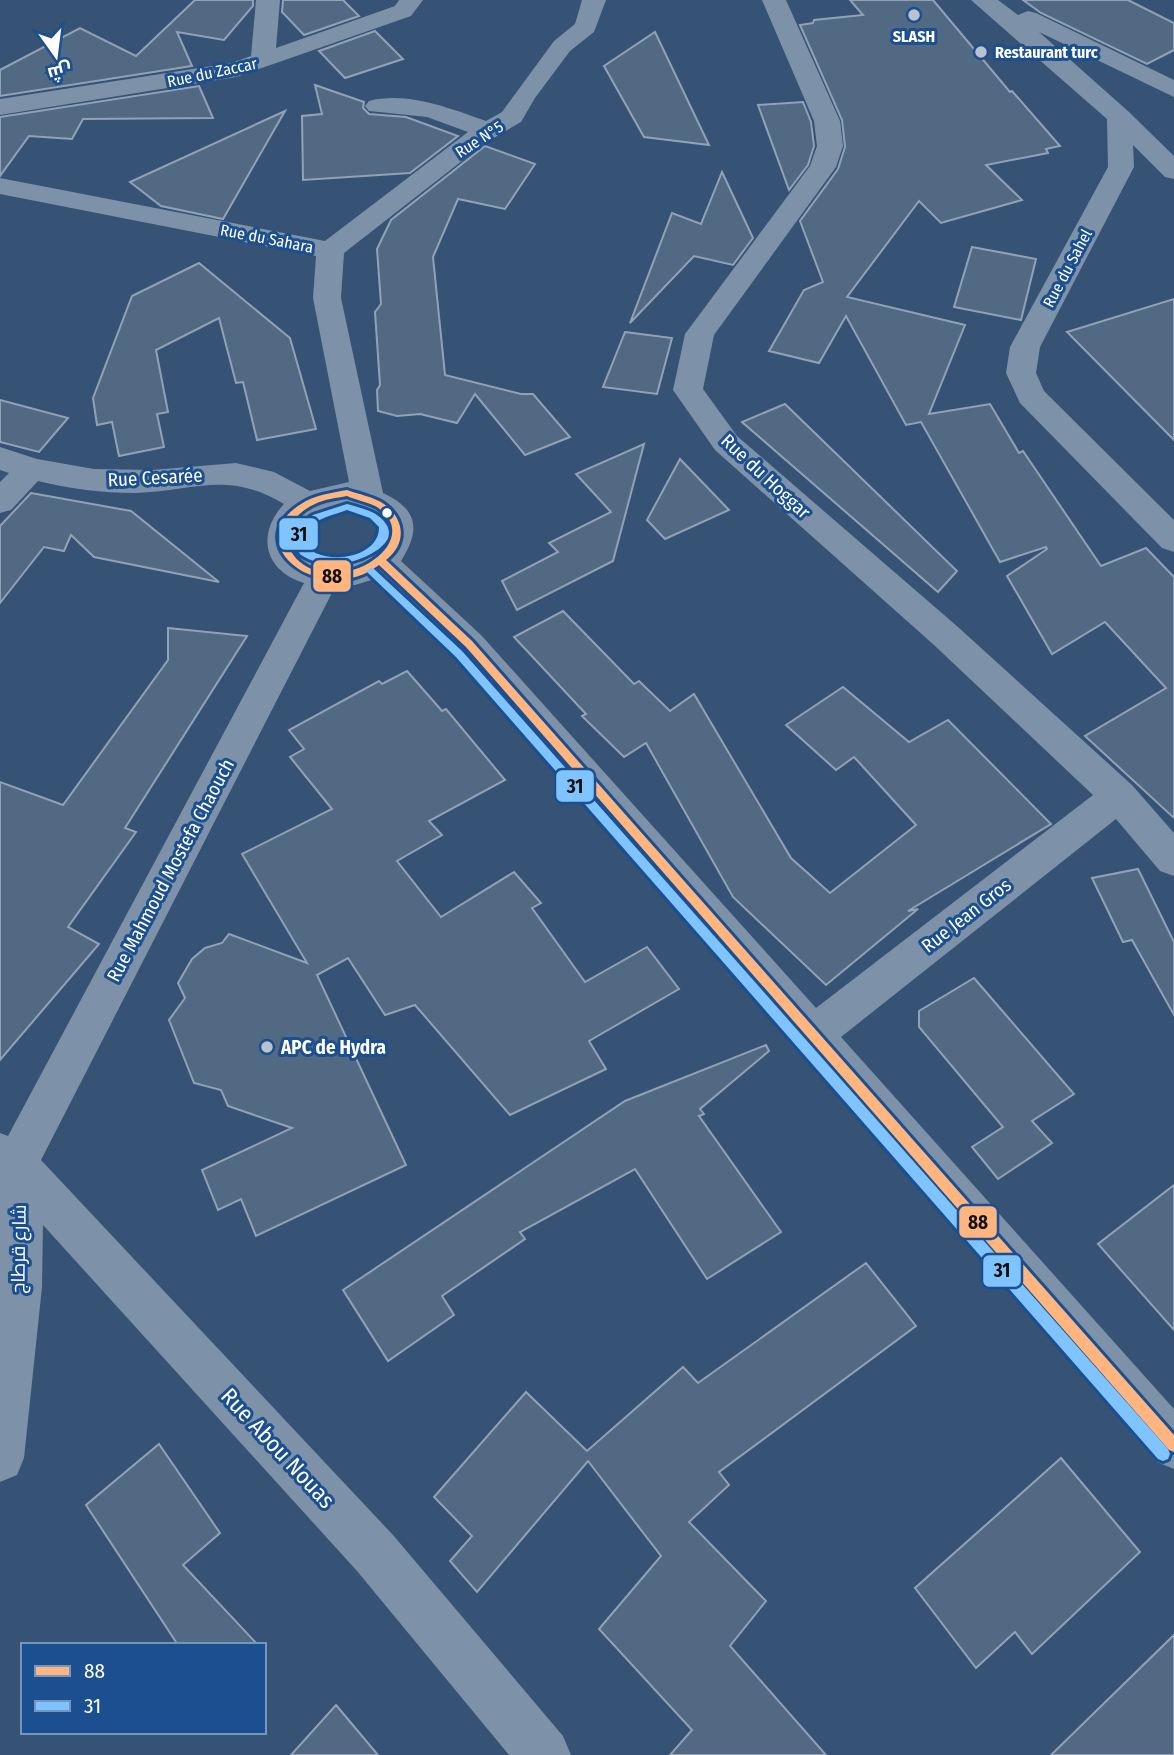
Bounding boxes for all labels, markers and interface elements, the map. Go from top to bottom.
marker: SLASH [906,7,922,23]
north arrow [21,21,91,91]
place label: SLASH [893,27,935,46]
place label: Restaurant turc [995,43,1098,62]
marker: Restaurant turc [973,44,989,60]
street label: Rue du Zaccar [165,54,259,91]
text: ش [45,58,75,86]
street label: Rue N°5 [452,117,507,162]
street label: Rue du Sahara [219,220,315,257]
street label: Rue du Sahel [1039,226,1096,311]
street label: Rue du Hoggar [716,429,815,524]
street label: Rue Cesarée [107,464,203,491]
unlabelled marker [380,506,394,520]
line badge: 31 [278,517,319,551]
text: 31 [290,523,307,546]
line badge: 88 [312,559,352,593]
text: 88 [322,565,342,588]
street label: Rue Mahmoud Mostefa Chaouch [102,755,239,986]
line badge: 31 [555,769,595,803]
text: 31 [566,775,583,798]
street label: Rue Jean Gros [917,873,1016,958]
place label: APC de Hydra [280,1036,386,1059]
marker: APC de Hydra [259,1039,275,1055]
street label: شارع قرطاج [6,1204,33,1294]
line badge: 88 [958,1205,998,1239]
text: 88 [968,1211,988,1234]
line badge: 31 [982,1254,1022,1288]
text: 31 [993,1259,1010,1282]
street label: Rue Abou Nouas [215,1382,341,1514]
legend [21,1643,266,1734]
text: 88 [84,1658,105,1684]
text: 31 [84,1693,101,1719]

